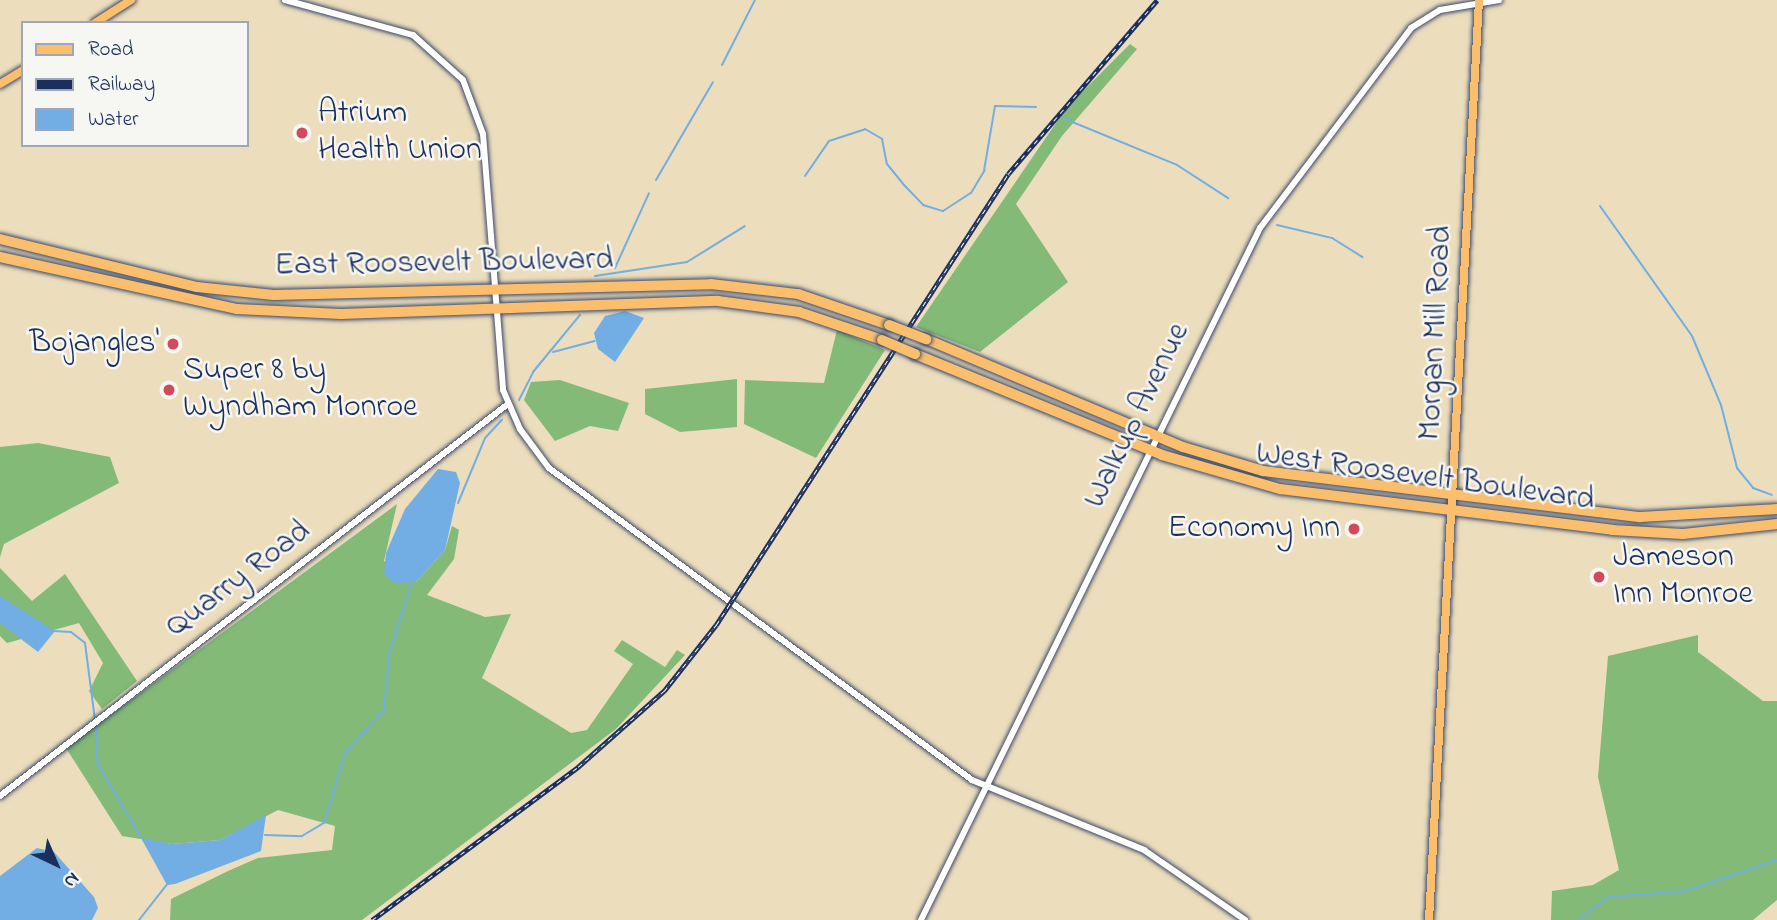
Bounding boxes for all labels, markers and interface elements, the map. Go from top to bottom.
legend [21,21,248,147]
text: Road [88,35,134,65]
text: Railway [88,70,155,100]
place label: Atrium Health Union [318,96,482,171]
text: Water [88,105,139,135]
marker: Atrium Health Union [292,123,312,143]
street label: Morgan Mill Road [1412,225,1462,441]
street label: East Roosevelt Boulevard [274,242,614,286]
street label: Walkup Avenue [1077,317,1199,515]
place label: Bojangles' [30,325,159,363]
marker: Bojangles' [165,336,181,352]
place label: Super 8 by Wyndham Monroe [183,353,417,428]
marker: Super 8 by Wyndham Monroe [161,382,177,398]
street label: West Roosevelt Boulevard [1253,435,1597,521]
place label: Economy Inn [1168,510,1340,548]
street label: Quarry Road [159,513,319,647]
marker: Economy Inn [1346,521,1362,537]
place label: Jameson Inn Monroe [1613,540,1753,615]
marker: Jameson Inn Monroe [1591,569,1607,585]
north arrow [21,829,91,899]
text: N [57,865,85,894]

